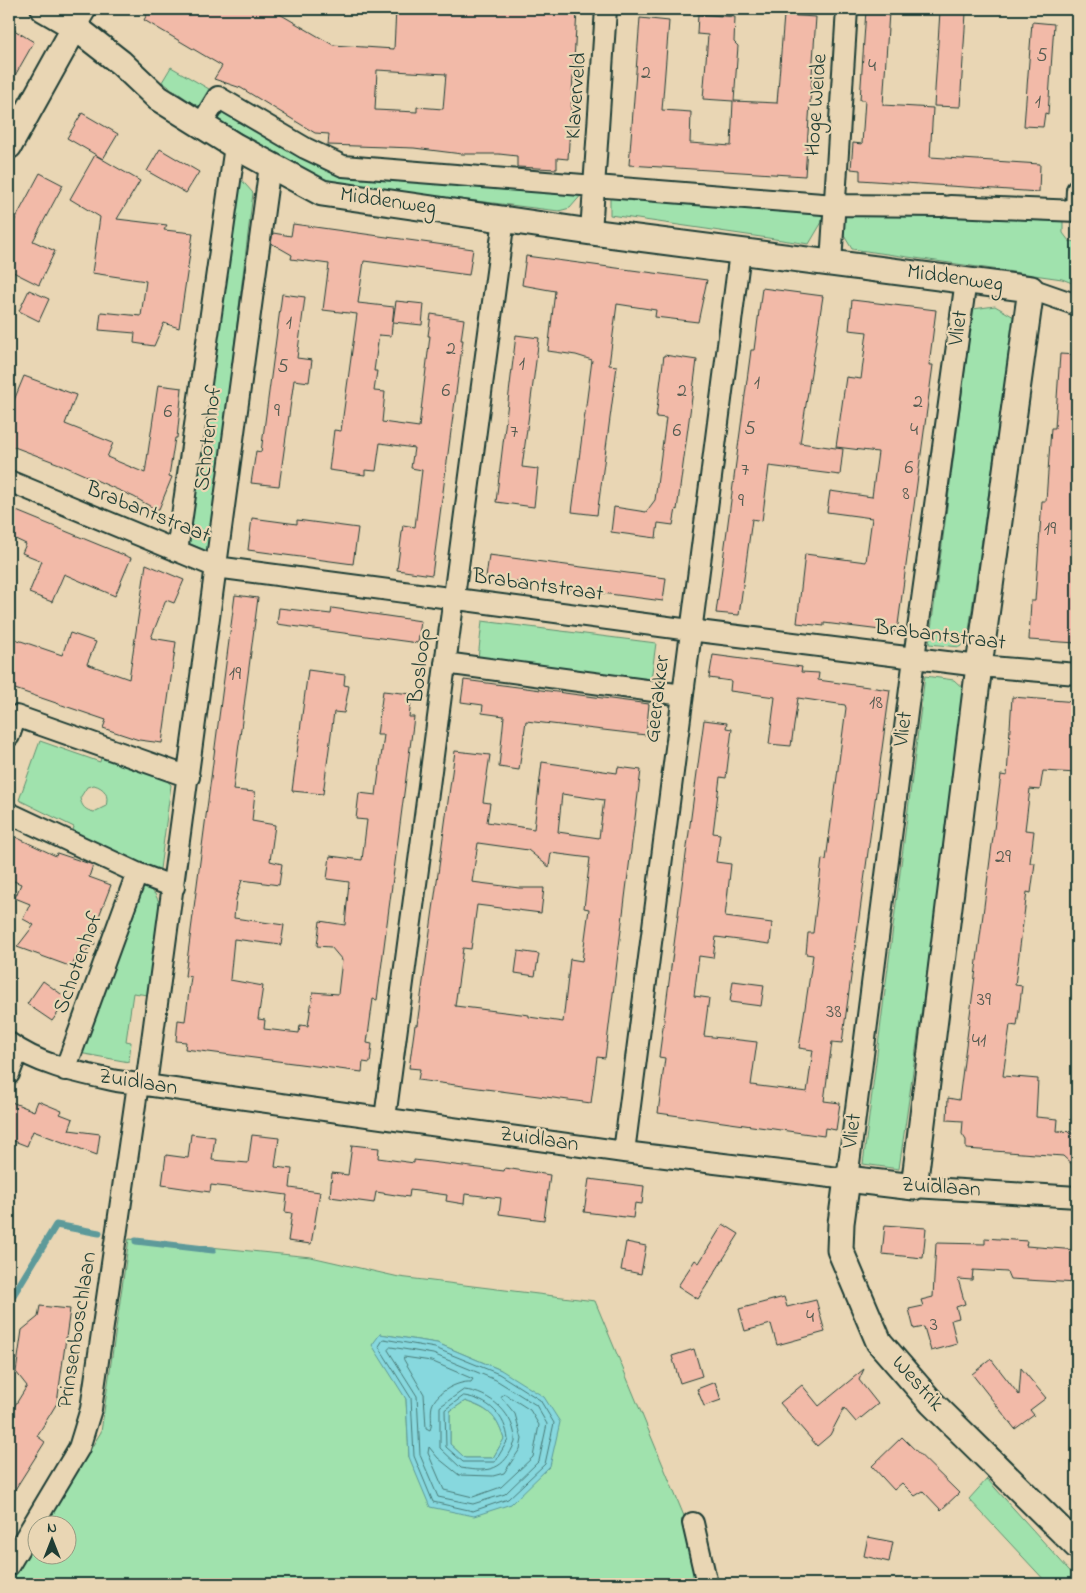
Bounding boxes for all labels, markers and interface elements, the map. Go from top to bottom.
house number: 5 [1036,42,1048,71]
street label: Klaverveld [558,51,596,141]
house number: 4 [868,52,876,81]
street label: Hoge Weide [797,53,838,157]
house number: 2 [641,59,651,88]
house number: 1 [1035,88,1041,117]
street label: Middenweg [338,179,438,226]
street label: Middenweg [905,256,1005,303]
street label: Vliet [941,308,977,349]
house number: 1 [286,309,292,338]
house number: 2 [446,335,456,364]
house number: 1 [519,350,525,379]
house number: 5 [277,353,289,382]
house number: 1 [754,369,760,398]
house number: 6 [442,377,451,406]
house number: 2 [677,377,687,406]
street label: Schotenhof [187,383,231,493]
house number: 2 [913,388,923,417]
house number: 9 [274,397,280,426]
house number: 6 [164,398,173,427]
house number: 5 [744,415,756,444]
house number: 4 [910,416,918,445]
house number: 6 [673,417,682,446]
house number: 7 [510,418,518,447]
house number: 6 [905,454,914,483]
house number: 7 [741,456,749,485]
street label: Brabantstraat [80,473,216,553]
house number: 8 [902,480,910,509]
house number: 9 [738,487,744,516]
house number: 19 [1044,515,1056,544]
street label: Brabantstraat [470,561,606,611]
street label: Brabantstraat [872,612,1008,660]
street label: Bosloop [400,626,442,707]
street label: Geerakker [637,653,679,745]
house number: 19 [229,660,241,689]
house number: 18 [869,689,883,718]
street label: Vliet [886,709,922,749]
house number: 29 [995,843,1011,872]
street label: Schotenhof [46,907,112,1018]
house number: 39 [977,986,991,1015]
house number: 38 [826,998,842,1027]
house number: 41 [972,1027,986,1056]
street label: Zuidlaan [96,1061,180,1105]
street label: Vliet [835,1111,871,1151]
street label: Zuidlaan [497,1119,581,1161]
street label: Zuidlaan [900,1169,982,1207]
street label: Prinsenboschlaan [50,1250,106,1410]
house number: 4 [806,1303,814,1332]
house number: 3 [930,1311,938,1340]
street label: Westrik [883,1349,951,1419]
north arrow [28,1516,78,1566]
text: N [47,1518,57,1539]

